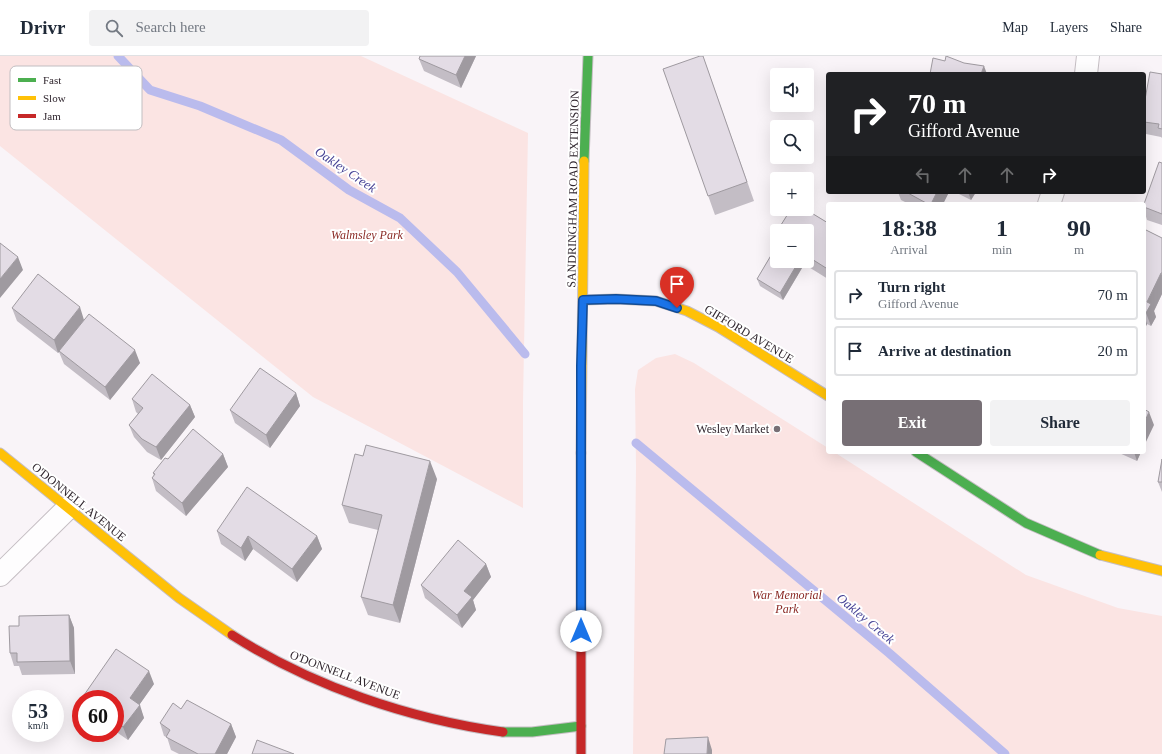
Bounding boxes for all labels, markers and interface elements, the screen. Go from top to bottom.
search box [89,10,369,46]
text: Drivr [20,17,65,38]
icon: search [103,17,125,39]
text: Search here [135,19,206,35]
text: Map [1002,20,1028,35]
text: Layers [1050,20,1088,35]
text: Share [1110,20,1142,35]
legend [10,66,142,130]
map controls [770,68,814,268]
button: sound [770,68,814,112]
text: Fast [43,74,61,86]
icon: right [842,88,894,140]
text: 70 m [908,88,966,119]
street label: SANDRINGHAM ROAD EXTENSION [564,90,582,288]
text: Slow [43,92,66,104]
text: Jam [43,110,61,122]
button: search [770,120,814,164]
text: Gifford Avenue [908,121,1020,141]
water label: Oakley Creek [312,143,379,196]
icon: left [912,164,934,186]
icon: ahead [954,164,976,186]
icon: ahead [996,164,1018,186]
icon: right [1038,164,1060,186]
button: + [770,172,814,216]
text: 18:38 [881,215,937,241]
text: 1 [996,215,1008,241]
text: 90 [1067,215,1091,241]
button: − [770,224,814,268]
park label: Walmsley Park [331,228,404,242]
text: Arrival [890,242,928,257]
text: min [992,242,1012,257]
text: m [1074,242,1084,257]
pin [660,267,694,308]
icon: arrive [666,273,688,295]
text: Turn right [878,279,945,295]
icon: right [844,284,866,306]
text: 70 m [1098,287,1128,303]
text: Gifford Avenue [878,296,959,311]
street label: GIFFORD AVENUE [702,302,796,366]
icon: arrive [844,340,866,362]
text: Arrive at destination [878,343,1011,359]
text: 20 m [1098,343,1128,359]
button: Exit [842,400,982,446]
button: Share [990,400,1130,446]
place label: Wesley Market [696,422,770,436]
marker: Wesley Market [772,424,782,434]
street label: O'DONNELL AVENUE [29,460,129,544]
park label: War Memorial Park [752,588,823,616]
water label: Oakley Creek [834,590,898,647]
position arrow [560,610,602,652]
street label: O'DONNELL AVENUE [288,647,402,703]
speed limit sign: 60 [72,690,124,742]
text: 53 [28,700,48,722]
text: km/h [28,720,48,731]

